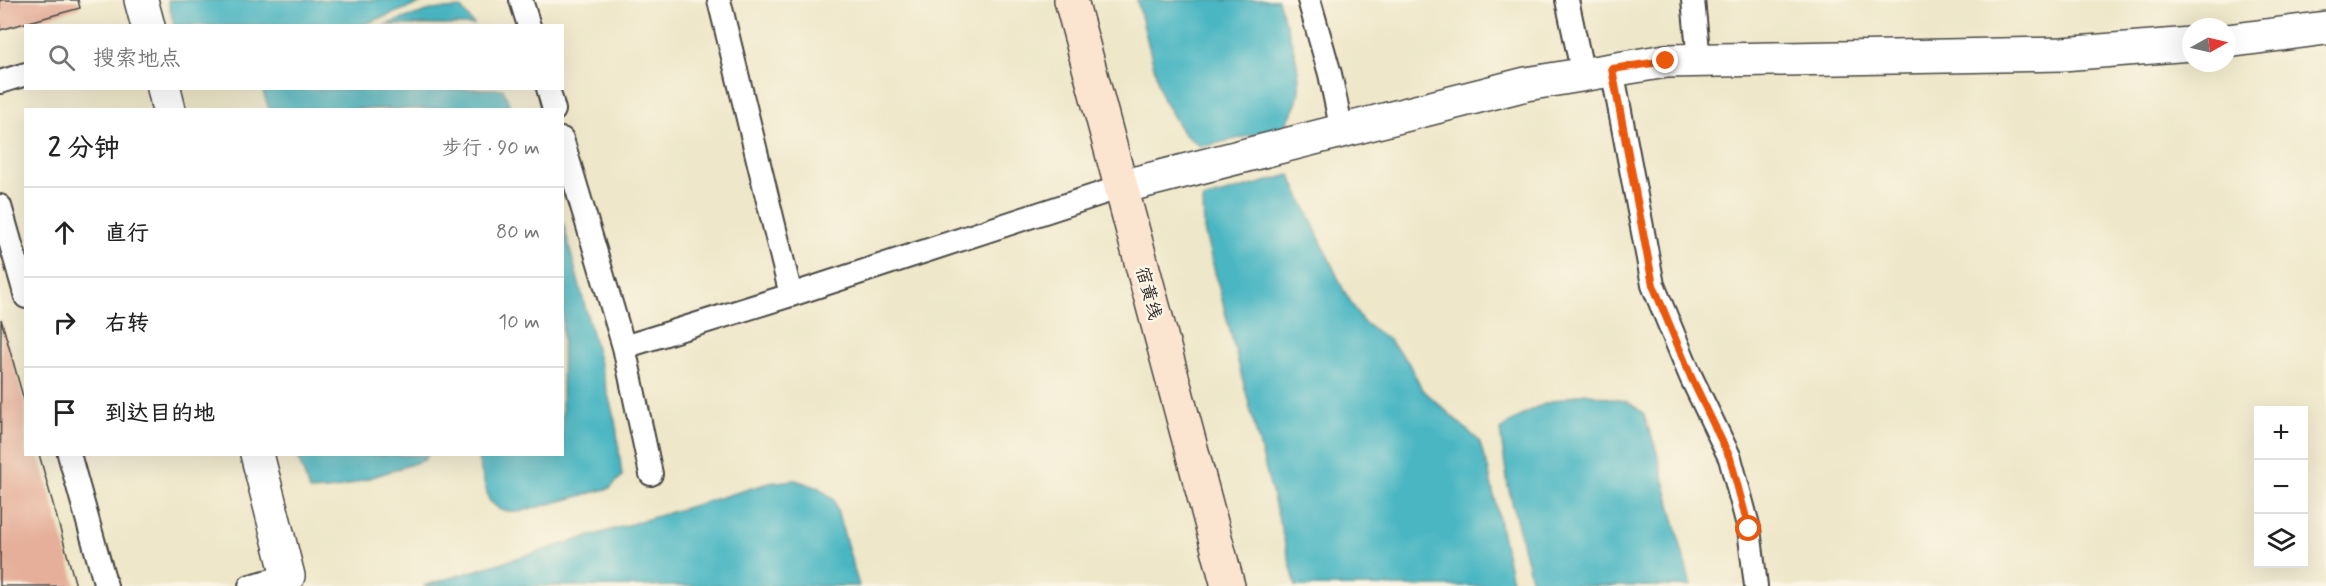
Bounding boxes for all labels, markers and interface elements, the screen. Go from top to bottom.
north arrow [2182,18,2236,72]
search box [24,24,564,90]
icon: search [45,41,78,74]
text: 搜索地点 [93,45,181,73]
route end [1652,47,1678,73]
text: 2 分钟 [48,132,120,166]
text: 步行 · 90 m [442,135,540,162]
icon: ahead [48,216,81,249]
text: 80 m [496,219,540,246]
text: 直行 [105,220,149,248]
street label: 宿黄线 [1129,264,1167,322]
icon: right [48,306,81,339]
text: 10 m [498,309,540,336]
text: 右转 [105,310,149,338]
icon: arrive [48,396,81,429]
text: 到达目的地 [105,400,215,428]
map controls [2254,406,2308,568]
button: + [2254,406,2308,460]
button: − [2254,460,2308,514]
button: layers [2254,514,2308,568]
route start [1735,515,1761,541]

